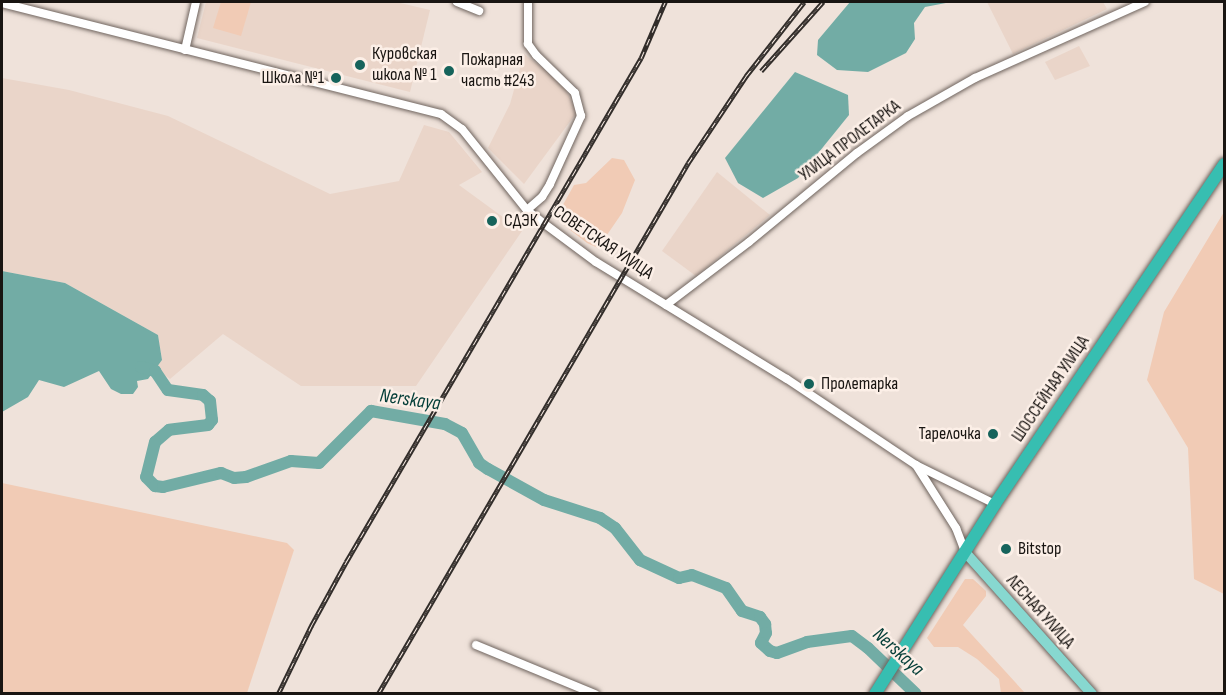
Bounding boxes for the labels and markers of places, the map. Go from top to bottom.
place label: Куровская школа № 1 [372,44,437,86]
place label: Пожарная часть #243 [461,50,534,92]
marker: Куровская школа № 1 [353,58,367,72]
marker: Пожарная часть #243 [442,64,456,78]
place label: Школа №1 [261,67,324,89]
marker: Школа №1 [329,71,343,85]
place label: СДЭК [504,210,538,232]
marker: СДЭК [485,214,499,228]
place label: Пролетарка [821,373,898,395]
marker: Пролетарка [802,377,816,391]
place label: Тарелочка [919,423,981,445]
marker: Тарелочка [986,427,1000,441]
place label: Bitstop [1018,538,1061,560]
marker: Bitstop [999,542,1013,556]

